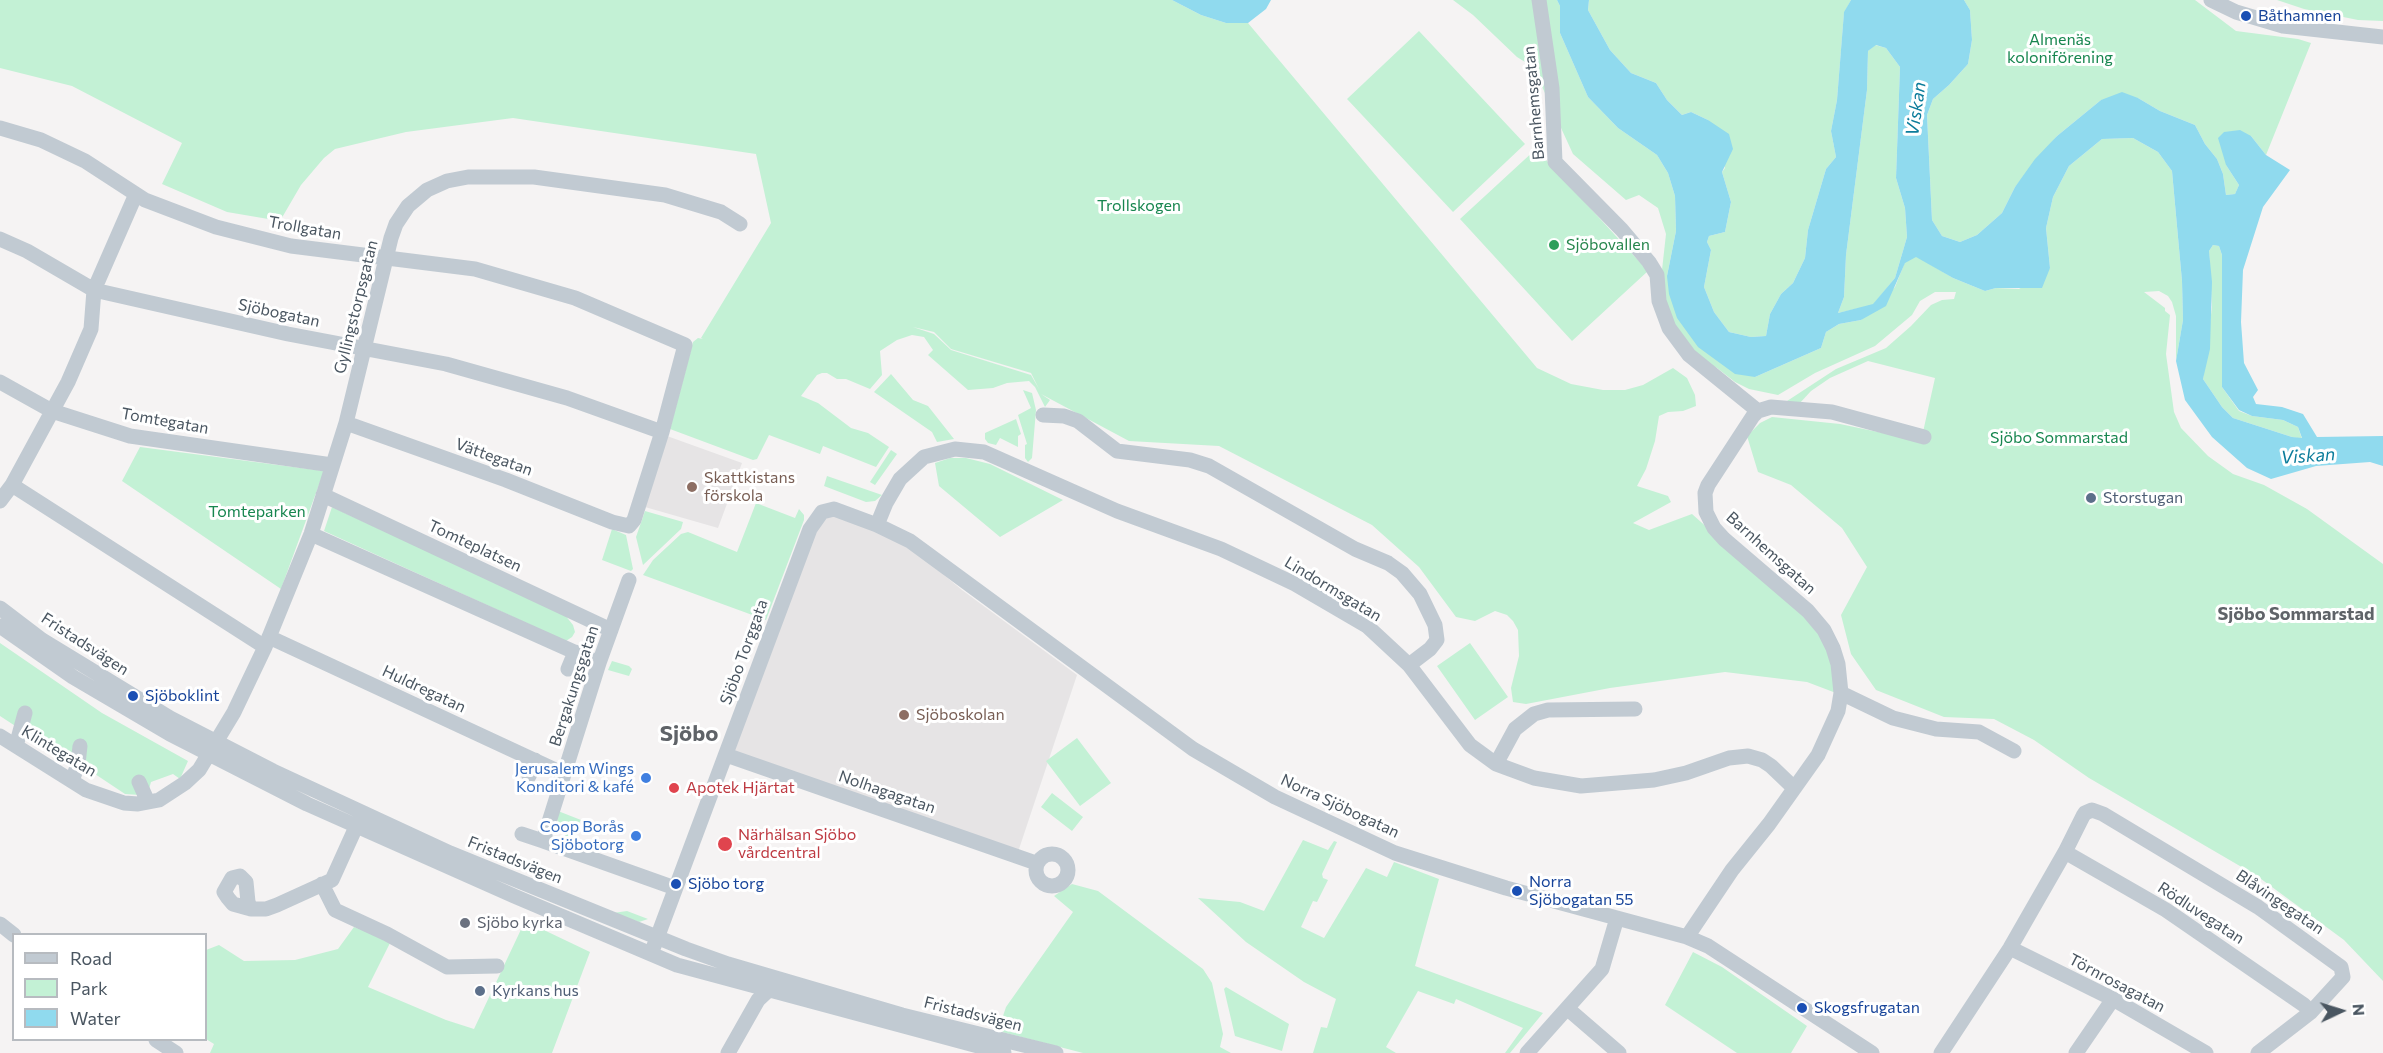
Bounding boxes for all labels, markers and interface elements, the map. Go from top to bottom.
place label: Båthamnen [2258,6,2341,26]
marker: Båthamnen [2239,9,2253,23]
park label: Almenäs koloniförening [2007,30,2113,68]
street label: Barnhemsgatan [1519,45,1549,161]
water label: Viskan [1902,80,1930,138]
park label: Trollskogen [1097,196,1181,216]
street label: Trollgatan [267,212,343,244]
place label: Sjöbovallen [1566,235,1650,255]
street label: Gyllingstorpsgatan [330,238,382,376]
marker: Sjöbovallen [1547,238,1561,252]
street label: Sjöbogatan [236,295,322,331]
street label: Tomtegatan [120,404,210,438]
park label: Sjöbo Sommarstad [1990,428,2128,448]
street label: Vättegatan [453,434,535,480]
water label: Viskan [2280,443,2336,469]
place label: Skattkistans förskola [704,468,795,506]
marker: Skattkistans förskola [685,480,699,494]
place label: Storstugan [2103,488,2183,508]
marker: Storstugan [2084,491,2098,505]
park label: Tomteparken [208,502,306,522]
street label: Barnhemsgatan [1722,508,1820,598]
street label: Tomteplatsen [425,516,525,576]
street label: Lindormsgatan [1281,552,1385,626]
street label: Sjöbo Torggata [716,597,772,707]
district label: Sjöbo Sommarstad [2218,603,2374,625]
street label: Fristadsvägen [38,609,132,679]
street label: Bergakungsgatan [545,623,603,749]
street label: Huldregatan [379,661,469,717]
place label: Sjöboklint [145,686,220,706]
marker: Sjöboklint [126,689,140,703]
place label: Sjöboskolan [916,705,1005,725]
marker: Sjöboskolan [897,708,911,722]
street label: Klintegatan [18,721,100,781]
district label: Sjöbo [660,721,718,747]
place label: Jerusalem Wings Konditori & kafé [515,759,634,797]
street label: Nolhagagatan [836,766,938,818]
street label: Norra Sjöbogatan [1278,770,1402,842]
marker: Jerusalem Wings Konditori & kafé [639,771,653,785]
place label: Apotek Hjärtat [686,778,795,798]
marker: Apotek Hjärtat [667,781,681,795]
place label: Coop Borås Sjöbotorg [540,817,624,855]
place label: Närhälsan Sjöbo vårdcentral [738,825,856,863]
marker: Coop Borås Sjöbotorg [629,829,643,843]
street label: Fristadsvägen [465,832,565,888]
marker: Närhälsan Sjöbo vårdcentral [716,835,734,853]
street label: Blåvingegatan [2232,866,2328,938]
place label: Norra Sjöbogatan 55 [1529,872,1634,910]
place label: Sjöbo torg [688,874,764,894]
marker: Sjöbo torg [669,877,683,891]
street label: Rödluvegatan [2154,878,2248,948]
marker: Norra Sjöbogatan 55 [1510,884,1524,898]
place label: Sjöbo kyrka [477,913,562,933]
marker: Sjöbo kyrka [458,916,472,930]
legend [12,933,207,1041]
text: Road [70,947,112,969]
street label: Törnrosagatan [2066,950,2168,1016]
text: Park [70,977,108,999]
place label: Kyrkans hus [492,981,579,1001]
north arrow [2311,981,2371,1041]
marker: Kyrkans hus [473,984,487,998]
street label: Fristadsvägen [922,993,1024,1035]
place label: Skogsfrugatan [1814,998,1920,1018]
marker: Skogsfrugatan [1795,1001,1809,1015]
text: N [2350,1003,2369,1016]
text: Water [70,1007,121,1029]

